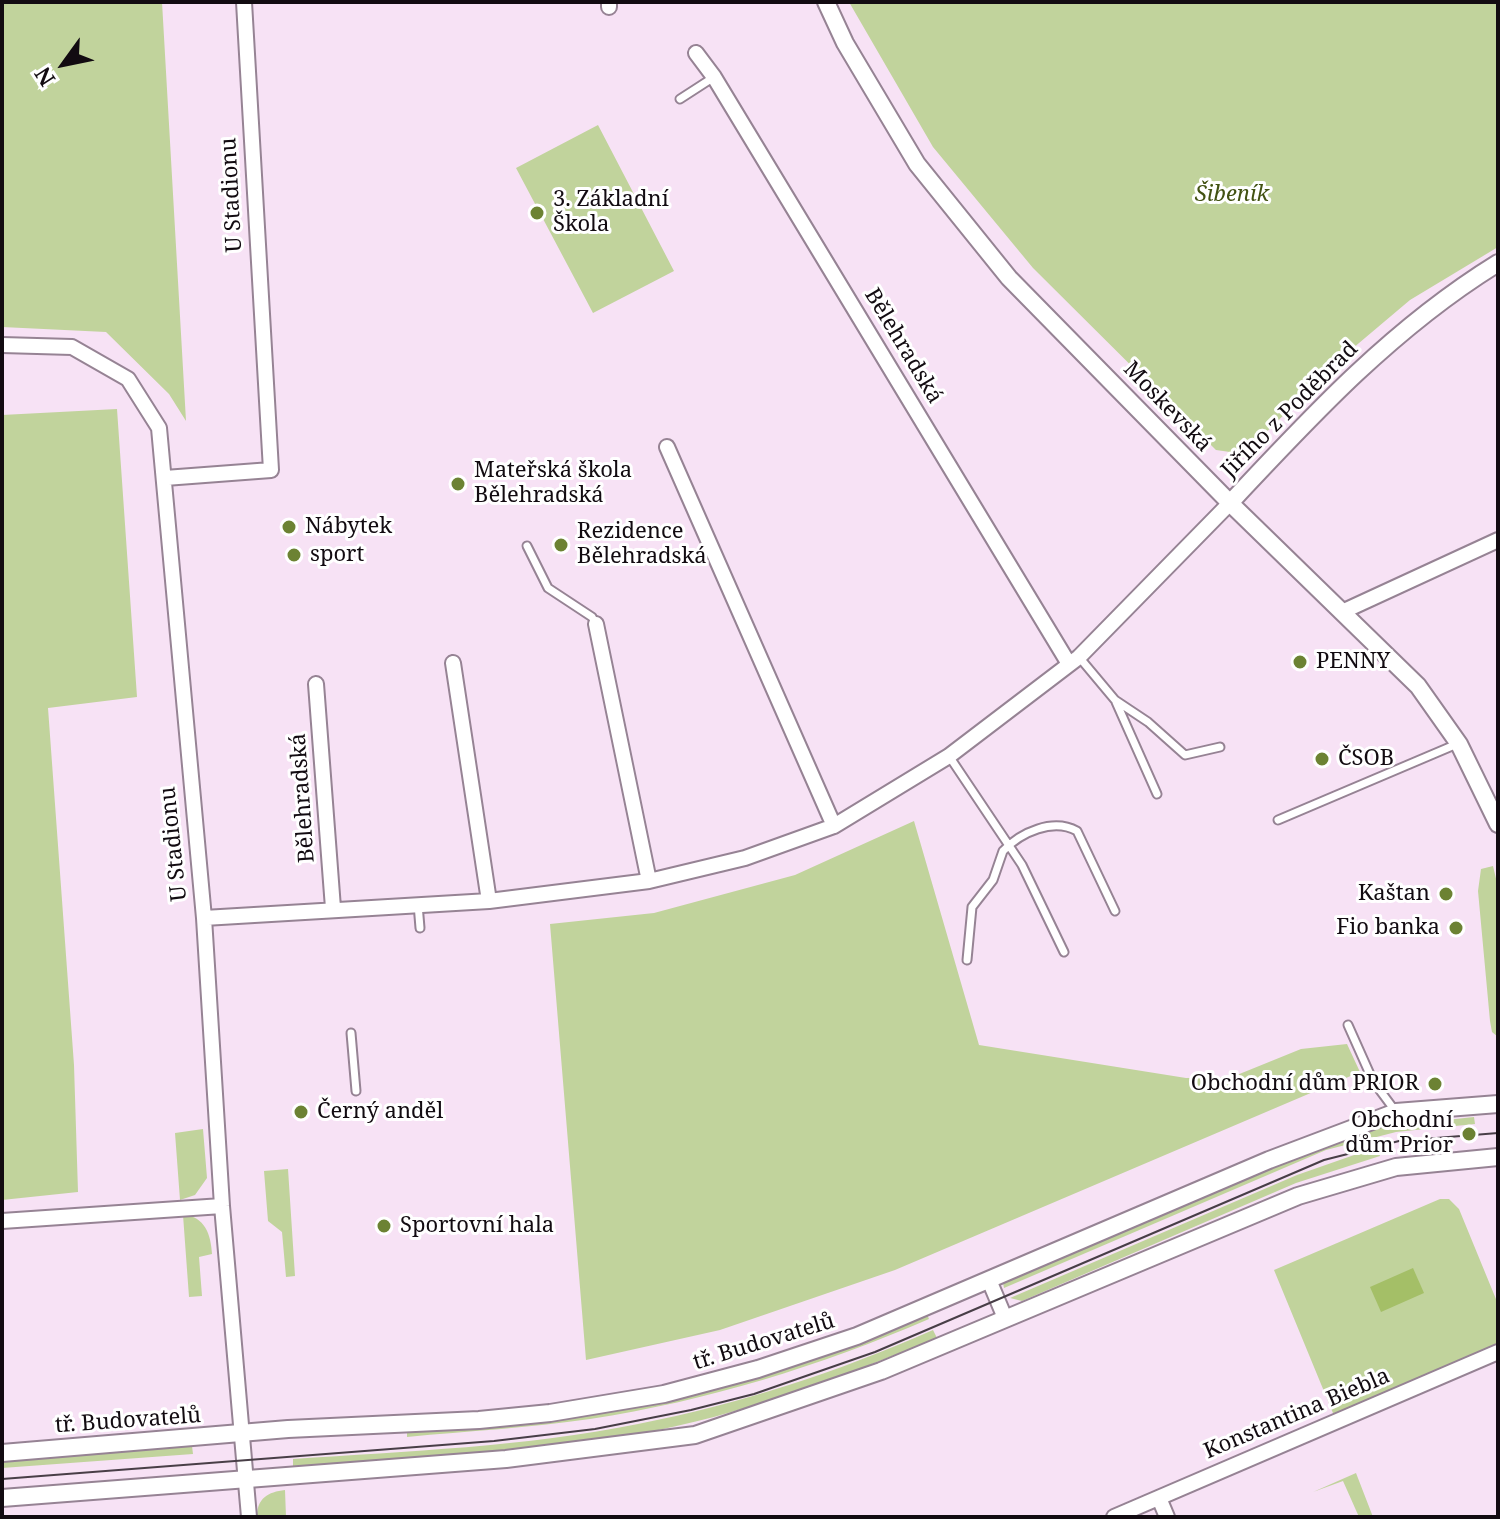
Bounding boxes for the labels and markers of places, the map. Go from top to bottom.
place label: 3. Základní Škola [553,187,669,238]
marker: 3. Základní Škola [528,204,546,222]
place label: Mateřská škola Bělehradská [474,458,632,510]
marker: Mateřská škola Bělehradská [449,475,467,493]
place label: Nábytek [305,514,392,540]
marker: Nábytek [280,518,298,536]
place label: Rezidence Bělehradská [577,519,707,570]
marker: Rezidence Bělehradská [552,536,570,554]
place label: sport [310,542,364,568]
marker: sport [285,546,303,564]
place label: PENNY [1316,649,1390,675]
marker: PENNY [1291,653,1309,671]
place label: ČSOB [1338,746,1394,772]
marker: ČSOB [1313,750,1331,768]
place label: Kaštan [1358,881,1430,907]
marker: Kaštan [1437,885,1455,903]
place label: Fio banka [1336,915,1440,941]
marker: Fio banka [1447,919,1465,937]
place label: Obchodní dům PRIOR [1191,1071,1419,1097]
marker: Obchodní dům PRIOR [1426,1075,1444,1093]
place label: Černý anděl [317,1099,443,1125]
marker: Černý anděl [292,1103,310,1121]
place label: Obchodní dům Prior [1345,1108,1453,1160]
marker: Obchodní dům Prior [1460,1125,1478,1143]
place label: Sportovní hala [400,1213,554,1239]
marker: Sportovní hala [375,1217,393,1235]

